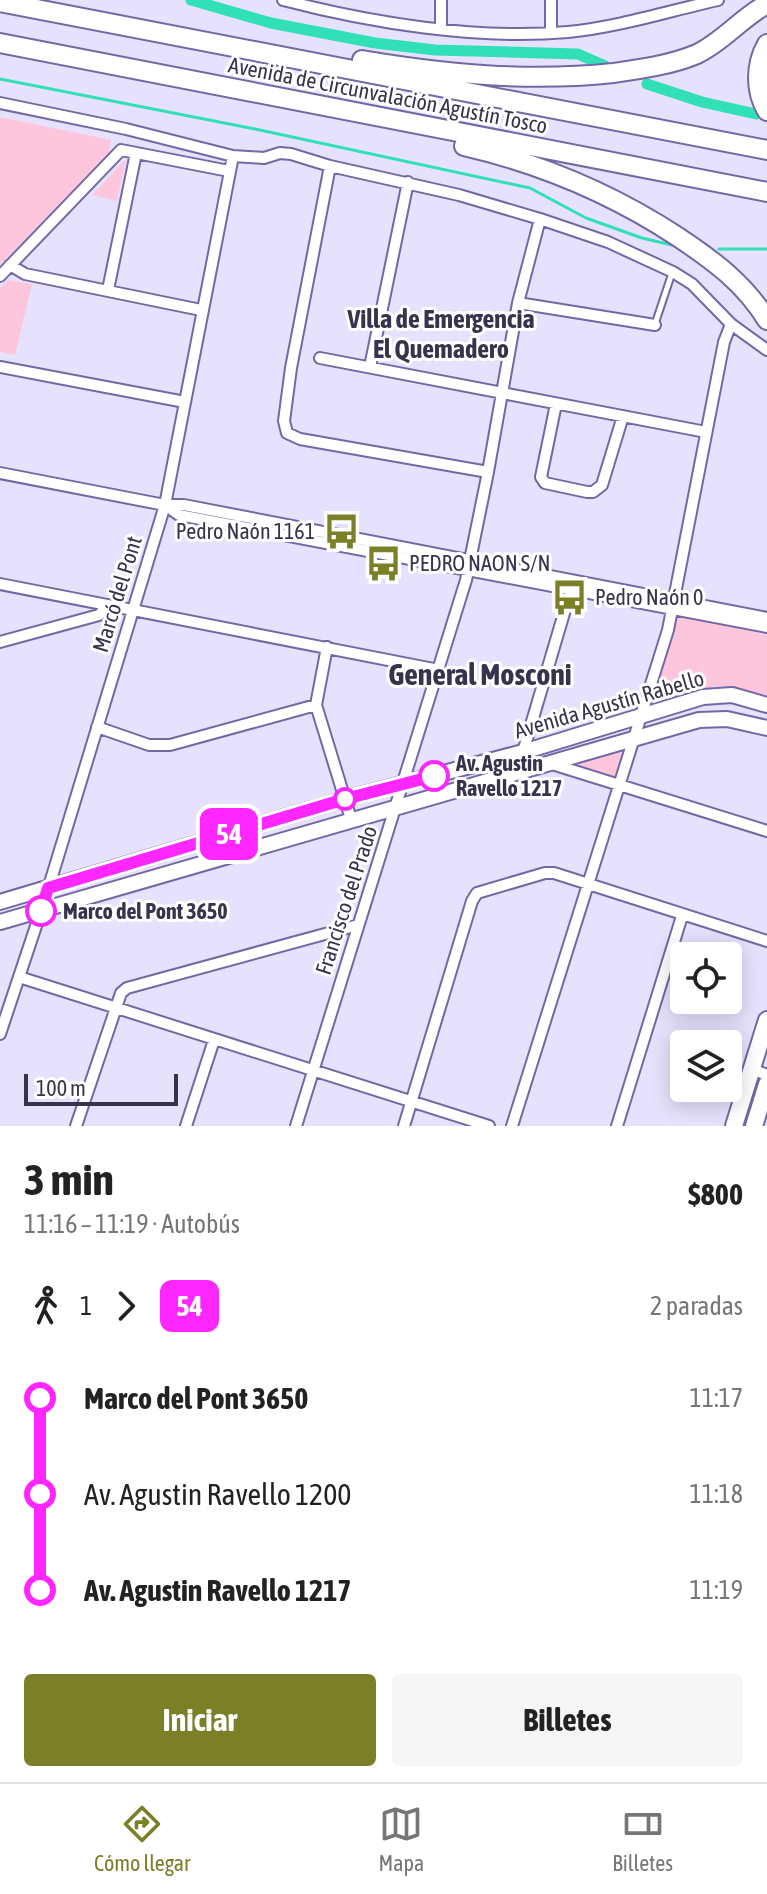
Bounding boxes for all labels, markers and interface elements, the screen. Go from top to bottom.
street label: Avenida de Circunvalación Agustín Tosco [226,51,550,139]
district label: Villa de Emergencia El Quemadero [346,304,535,364]
bus stop icon: Pedro Naón 1161 [322,512,360,550]
place label: Pedro Naón 1161 [176,518,315,544]
street label: Marcó del Pont [87,533,147,655]
bus stop icon: PEDRO NAON S/N [364,544,402,582]
place label: PEDRO NAON S/N [409,550,550,576]
bus stop icon: Pedro Naón 0 [550,578,588,616]
place label: Pedro Naón 0 [595,584,703,610]
district label: General Mosconi [388,657,572,691]
street label: Avenida Agustín Rabello [511,664,707,744]
place label: Av. Agustin Ravello 1217 [455,750,562,801]
marker: Av. Agustin Ravello 1217 [419,761,449,791]
unlabelled marker [334,788,356,810]
line badge: 54 [193,808,265,860]
text: 54 [216,818,242,850]
street label: Francisco del Prado [310,822,382,978]
marker: Marco del Pont 3650 [26,896,56,926]
place label: Marco del Pont 3650 [63,898,228,924]
map controls [670,942,742,1102]
button: locate [670,942,742,1014]
button: layers [670,1030,742,1102]
scale bar [24,1070,178,1106]
text: 100 m [36,1075,86,1101]
text: 3 min [24,1154,114,1204]
text: $800 [688,1177,743,1211]
text: 11:16 – 11:19 · Autobús [24,1209,240,1239]
icon: walk [24,1284,68,1328]
icon: forward [104,1284,148,1328]
text: 54 [176,1290,203,1322]
text: 1 [80,1291,92,1321]
text: 2 paradas [650,1291,743,1321]
text: Marco del Pont 3650 [84,1381,308,1415]
text: 11:17 [689,1383,743,1413]
text: Av. Agustin Ravello 1200 [84,1477,351,1511]
text: 11:18 [689,1479,743,1509]
text: Av. Agustin Ravello 1217 [84,1573,351,1607]
text: 11:19 [689,1575,743,1605]
button: Iniciar [24,1674,376,1766]
button: Billetes [392,1674,743,1766]
tab: Cómo llegar [94,1802,191,1876]
tab: Mapa [379,1802,424,1876]
tab: Billetes [612,1802,673,1876]

